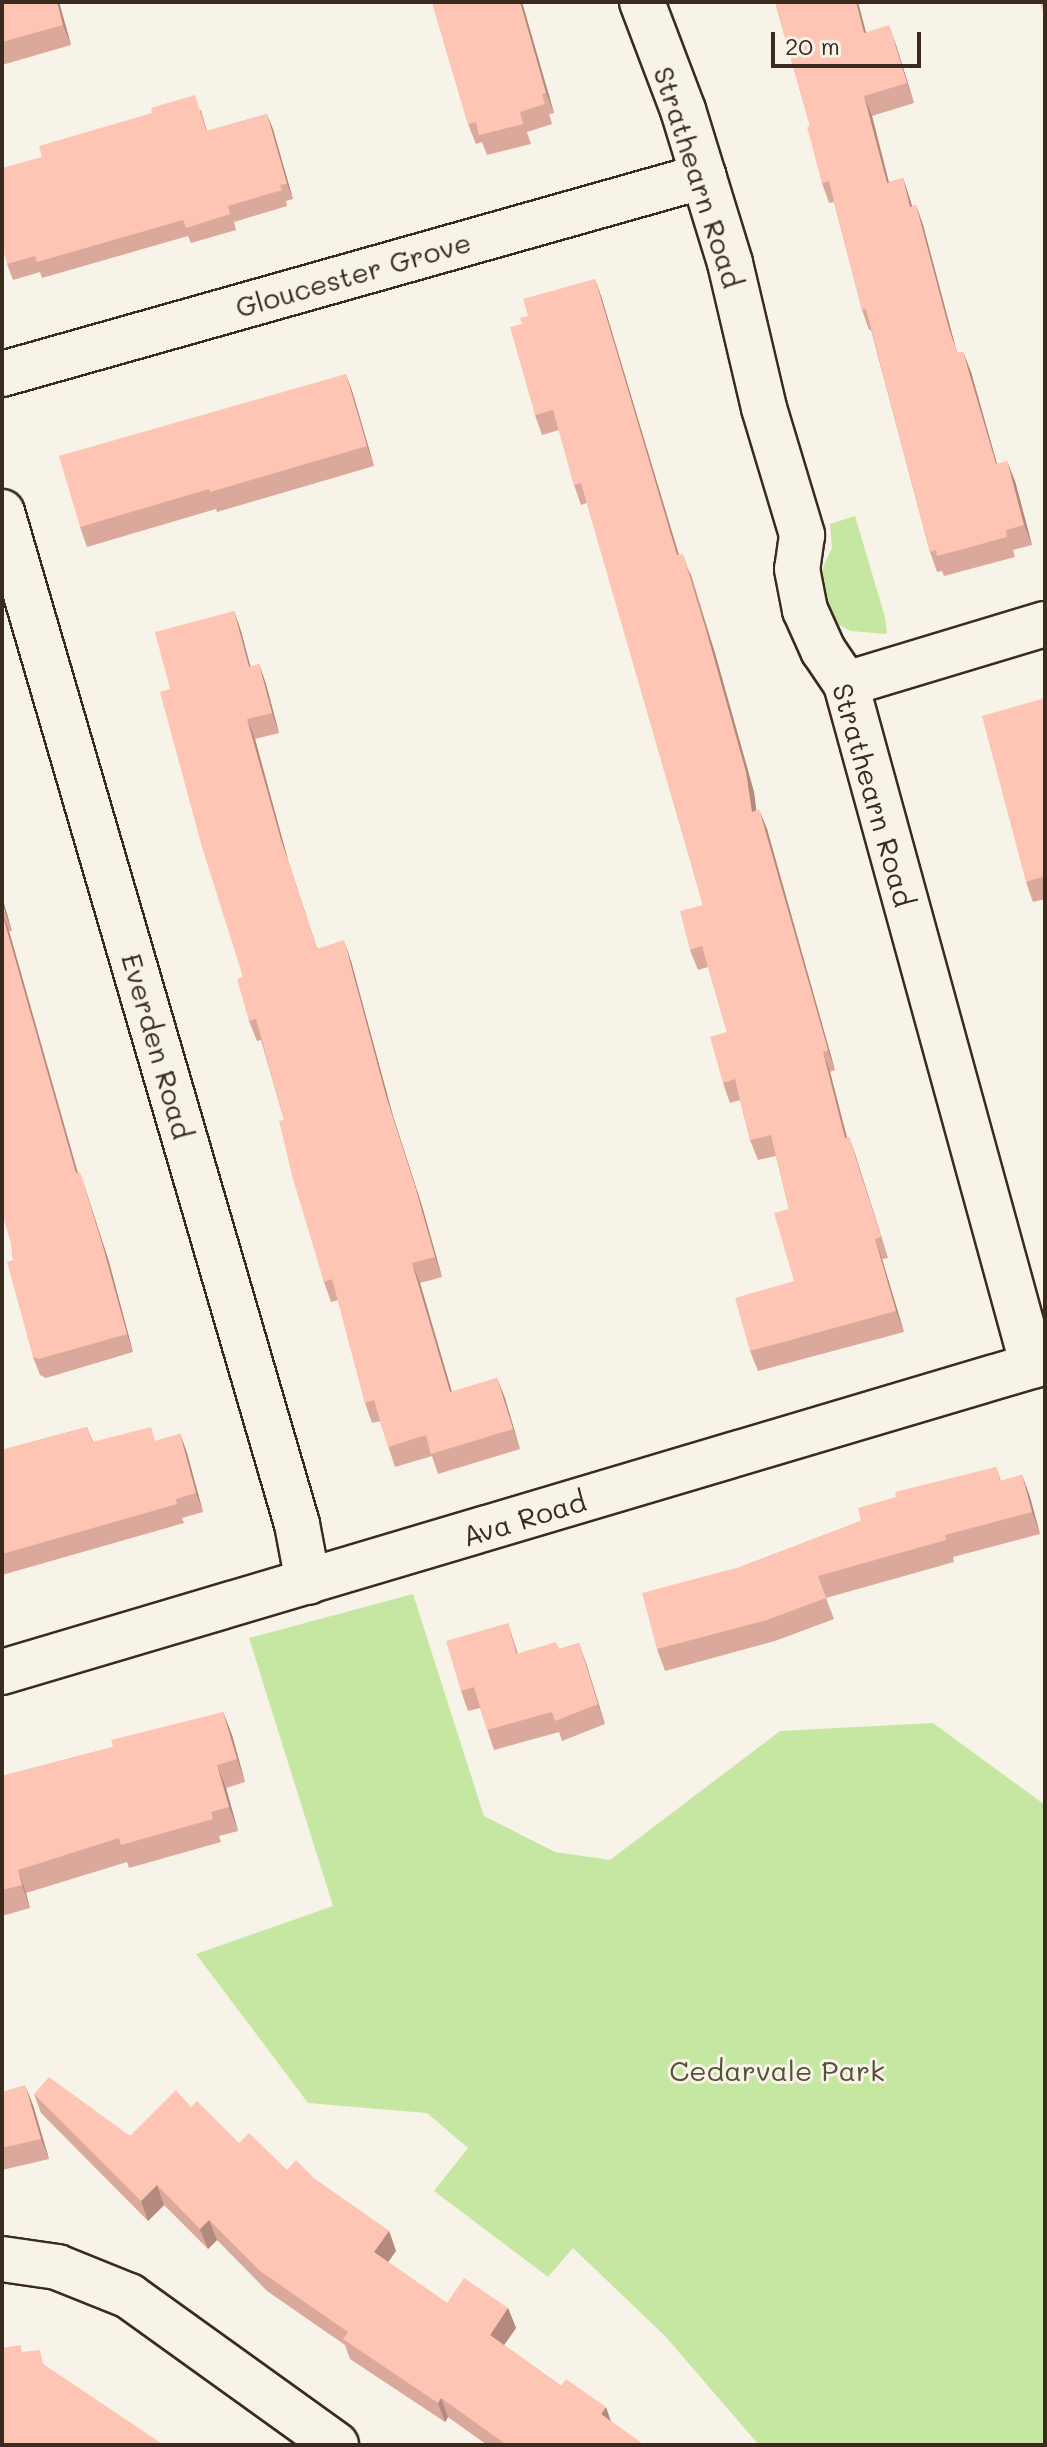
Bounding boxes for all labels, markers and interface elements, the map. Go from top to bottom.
scale bar [775,16,925,66]
text: 20 m [785,30,840,61]
street label: Strathearn Road [647,62,751,292]
street label: Gloucester Grove [231,224,475,324]
street label: Strathearn Road [826,679,922,911]
street label: Everden Road [115,949,201,1143]
street label: Ava Road [458,1483,590,1553]
park label: Cedarvale Park [669,2053,885,2087]

